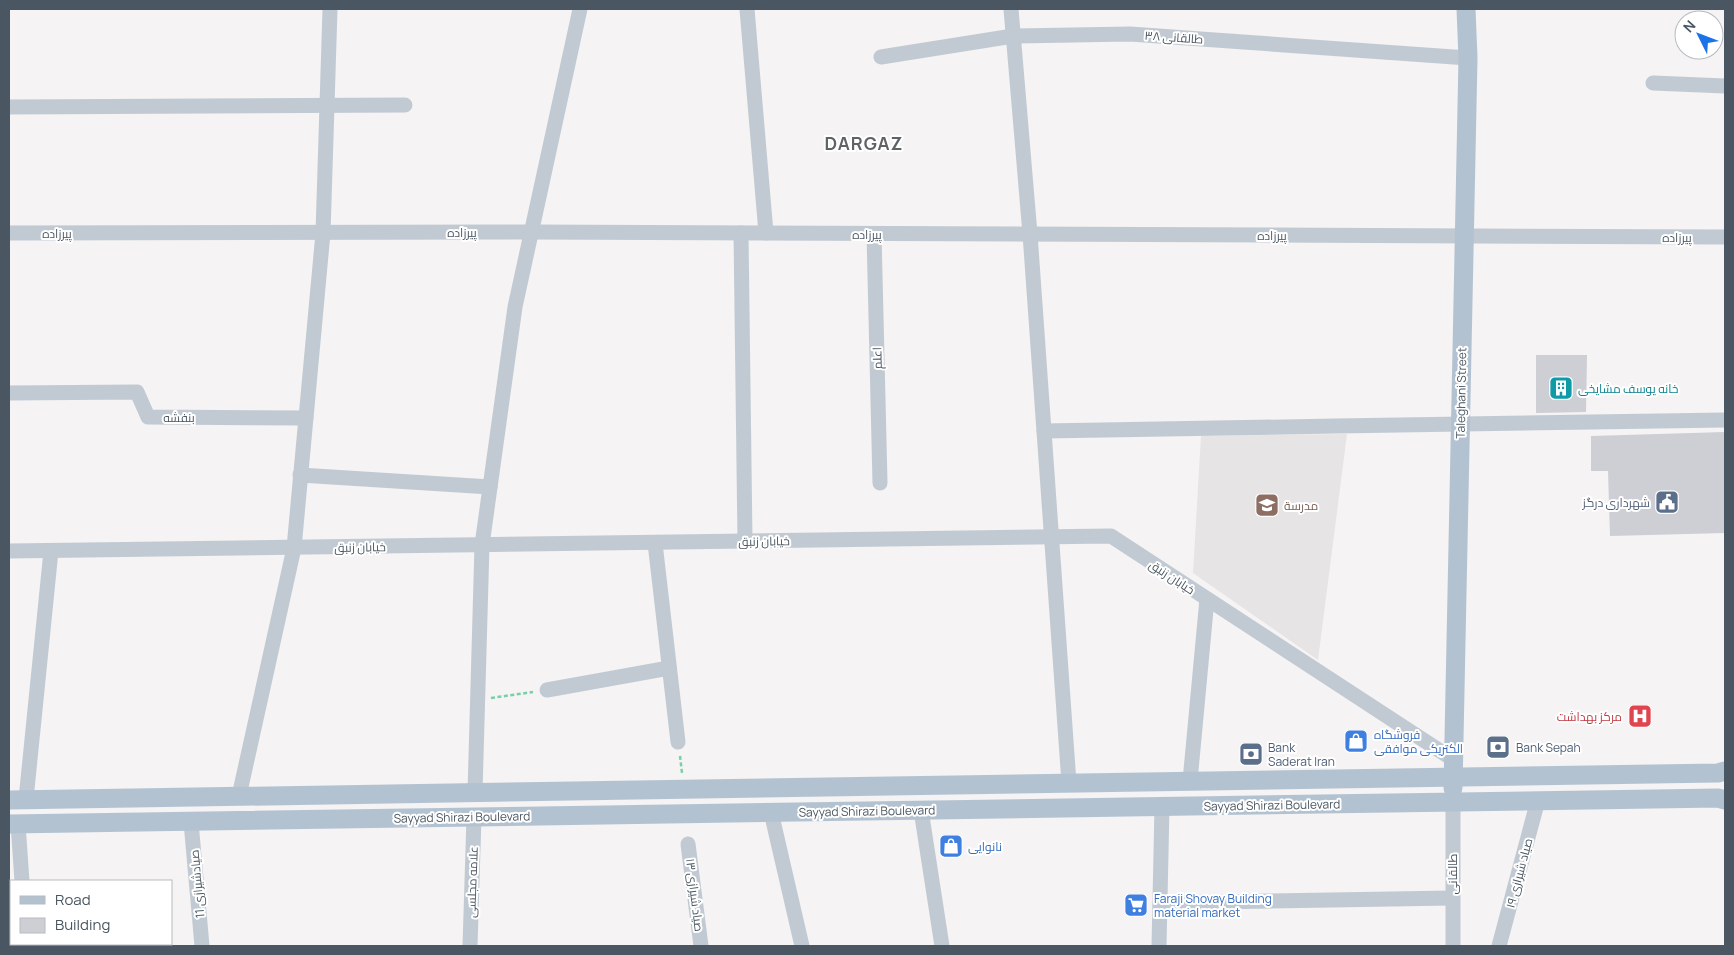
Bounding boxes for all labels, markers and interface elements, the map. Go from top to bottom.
north arrow [1674,10,1724,60]
text: N [1679,16,1699,36]
street label: طالقانی ۳۸ [1144,26,1204,48]
district label: DARGAZ [824,131,904,155]
street label: پیرزاده [447,224,478,242]
street label: پیرزاده [42,225,73,243]
street label: پیرزاده [852,226,883,244]
street label: پیرزاده [1257,227,1288,245]
street label: پیرزاده [1662,229,1693,247]
street label: اعلم [868,347,886,369]
street label: Taleghani Street [1452,347,1470,439]
building icon: خانه یوسف مشایخی [1548,375,1574,401]
place label: خانه یوسف مشایخی [1578,380,1678,397]
street label: بنفشه [163,409,195,426]
public building icon: شهرداری درگز [1654,489,1680,515]
school or university icon: مدرسة [1254,492,1280,518]
place label: شهرداری درگز [1582,494,1650,511]
place label: مدرسة [1284,497,1318,514]
street label: خیابان زنبق [738,532,790,550]
street label: خیابان زنبق [334,538,386,556]
street label: خیابان زنبق [1146,556,1198,598]
hospital icon: مرکز بهداشت [1627,703,1653,729]
place label: مرکز بهداشت [1557,708,1622,725]
place label: فروشگاه الکتریکی موافقی [1374,726,1463,757]
shop icon: فروشگاه الکتریکی موافقی [1343,728,1369,754]
bank icon: Bank Sepah [1485,734,1511,760]
place label: Bank Saderat Iran [1268,739,1335,770]
place label: Bank Sepah [1516,739,1581,756]
bank icon: Bank Saderat Iran [1238,741,1264,767]
street label: Sayyad Shirazi Boulevard [1203,795,1341,815]
street label: Sayyad Shirazi Boulevard [798,801,936,821]
street label: Sayyad Shirazi Boulevard [393,807,531,827]
shop icon: نانوایی [938,833,964,859]
street label: صیاد شیرازی ۱۹ [1502,836,1536,910]
place label: نانوایی [968,838,1002,855]
street label: علامه مجلسی [462,846,482,918]
street label: صیادشیرازی 11 [186,849,208,919]
street label: طالقانی [1444,854,1461,894]
street label: صیاد شیرازی ۱۳ [682,857,708,933]
legend [10,880,172,945]
text: Road [55,889,91,910]
place label: Faraji Shovay Building material market [1154,890,1272,921]
supermarket icon: Faraji Shovay Building material market [1123,892,1149,918]
text: Building [55,914,110,935]

